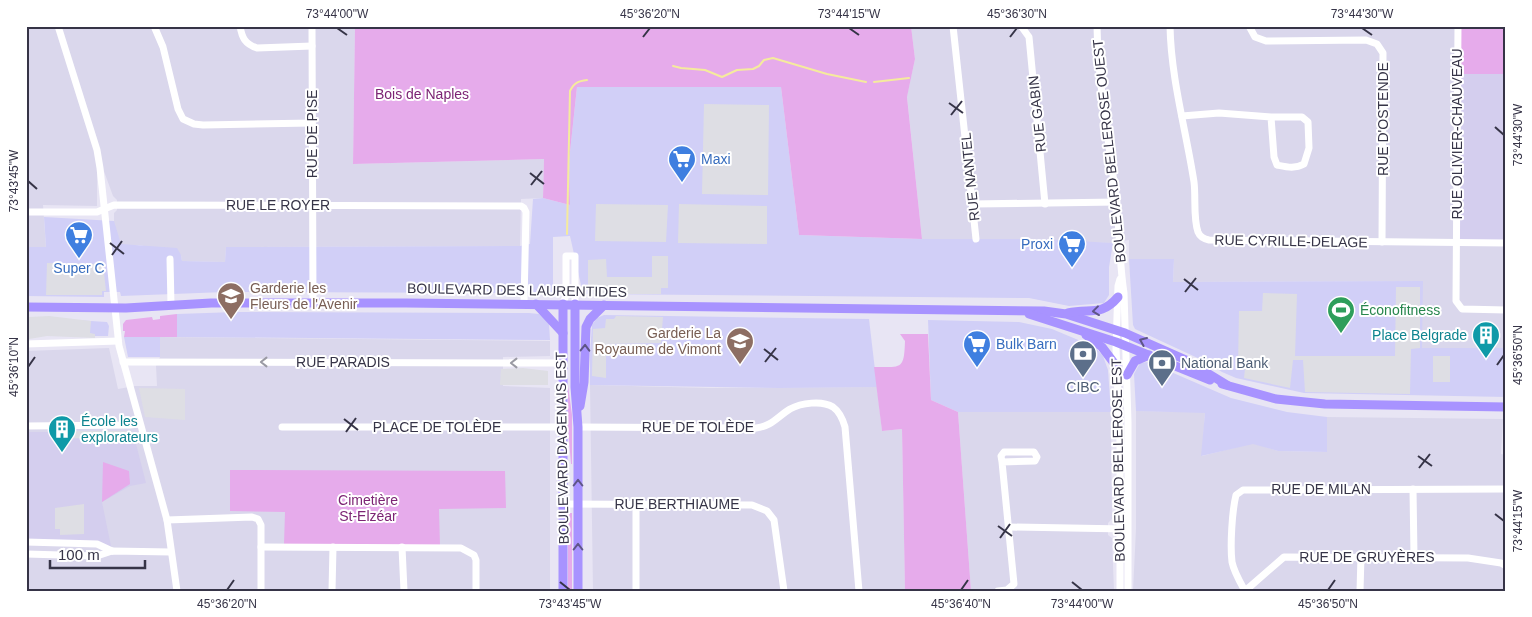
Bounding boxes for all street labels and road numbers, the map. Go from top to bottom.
street label: BOULEVARD BELLEROSE OUEST [1089,38,1129,264]
street label: RUE OLIVIER-CHAUVEAU [1449,48,1465,220]
street label: RUE D'OSTENDE [1375,62,1391,176]
street label: RUE GABIN [1025,75,1049,153]
street label: RUE DE PISE [304,90,320,178]
street label: RUE NANTEL [957,132,983,222]
street label: RUE LE ROYER [226,197,330,213]
street label: RUE CYRILLE-DELAGE [1214,232,1368,250]
street label: BOULEVARD DES LAURENTIDES [407,280,627,300]
street label: BOULEVARD DAGENAIS EST [552,351,572,544]
street label: RUE PARADIS [296,354,390,370]
street label: BOULEVARD BELLEROSE EST [1108,358,1128,562]
street label: PLACE DE TOLÈDE [373,419,501,435]
street label: RUE DE TOLÈDE [642,419,754,435]
street label: RUE DE MILAN [1271,481,1371,497]
street label: RUE BERTHIAUME [615,496,739,512]
street label: RUE DE GRUYÈRES [1299,549,1435,565]

